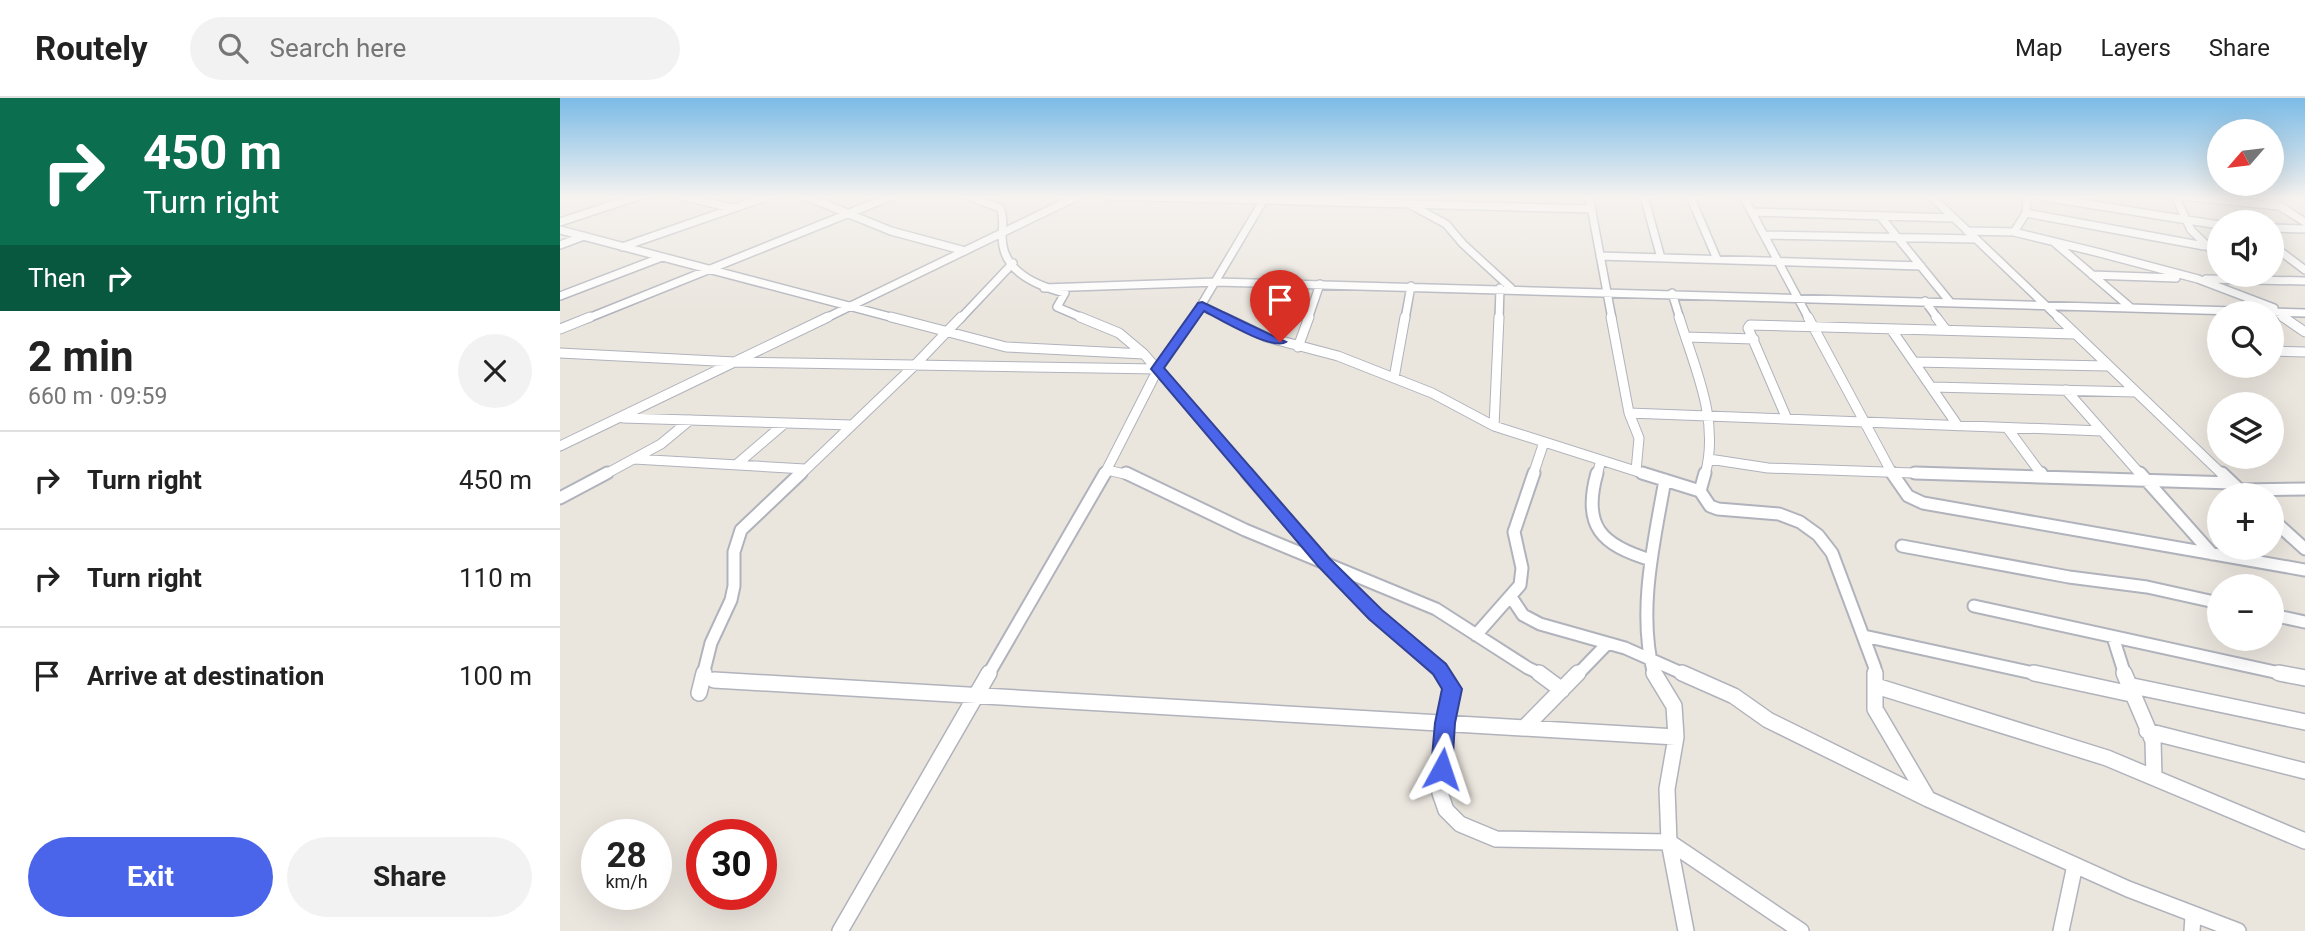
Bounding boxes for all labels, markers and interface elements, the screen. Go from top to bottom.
search box [190,17,680,80]
text: Routely [35,29,148,68]
icon: search [214,29,252,67]
text: Search here [270,33,406,63]
text: Map [2015,34,2063,62]
text: Layers [2101,34,2171,62]
text: Share [2209,34,2270,62]
north arrow [2207,119,2284,196]
map controls [2207,119,2284,651]
text: 450 m [143,124,282,181]
icon: right [28,126,119,217]
text: Turn right [143,183,279,221]
button: sound [2207,210,2284,287]
icon: right [100,259,138,297]
text: Then [28,263,86,293]
pin [1250,270,1310,342]
icon: arrive [1261,281,1299,319]
button: search [2207,301,2284,378]
text: 2 min [28,332,134,381]
button: close [458,334,532,408]
text: 660 m · 09:59 [28,383,167,410]
button: layers [2207,392,2284,469]
icon: right [28,461,66,499]
text: Turn right [87,465,202,495]
text: 450 m [459,465,532,495]
button: + [2207,483,2284,560]
icon: right [28,559,66,597]
text: Turn right [87,563,202,593]
text: 110 m [459,563,532,593]
button: − [2207,574,2284,651]
icon: arrive [28,657,66,695]
text: Arrive at destination [87,661,324,691]
text: 100 m [459,661,532,691]
position arrow [1405,732,1479,806]
speed limit sign: 30 [686,819,777,910]
text: 28 [606,835,647,876]
button: Exit [28,837,273,917]
button: Share [287,837,532,917]
text: km/h [605,871,648,892]

